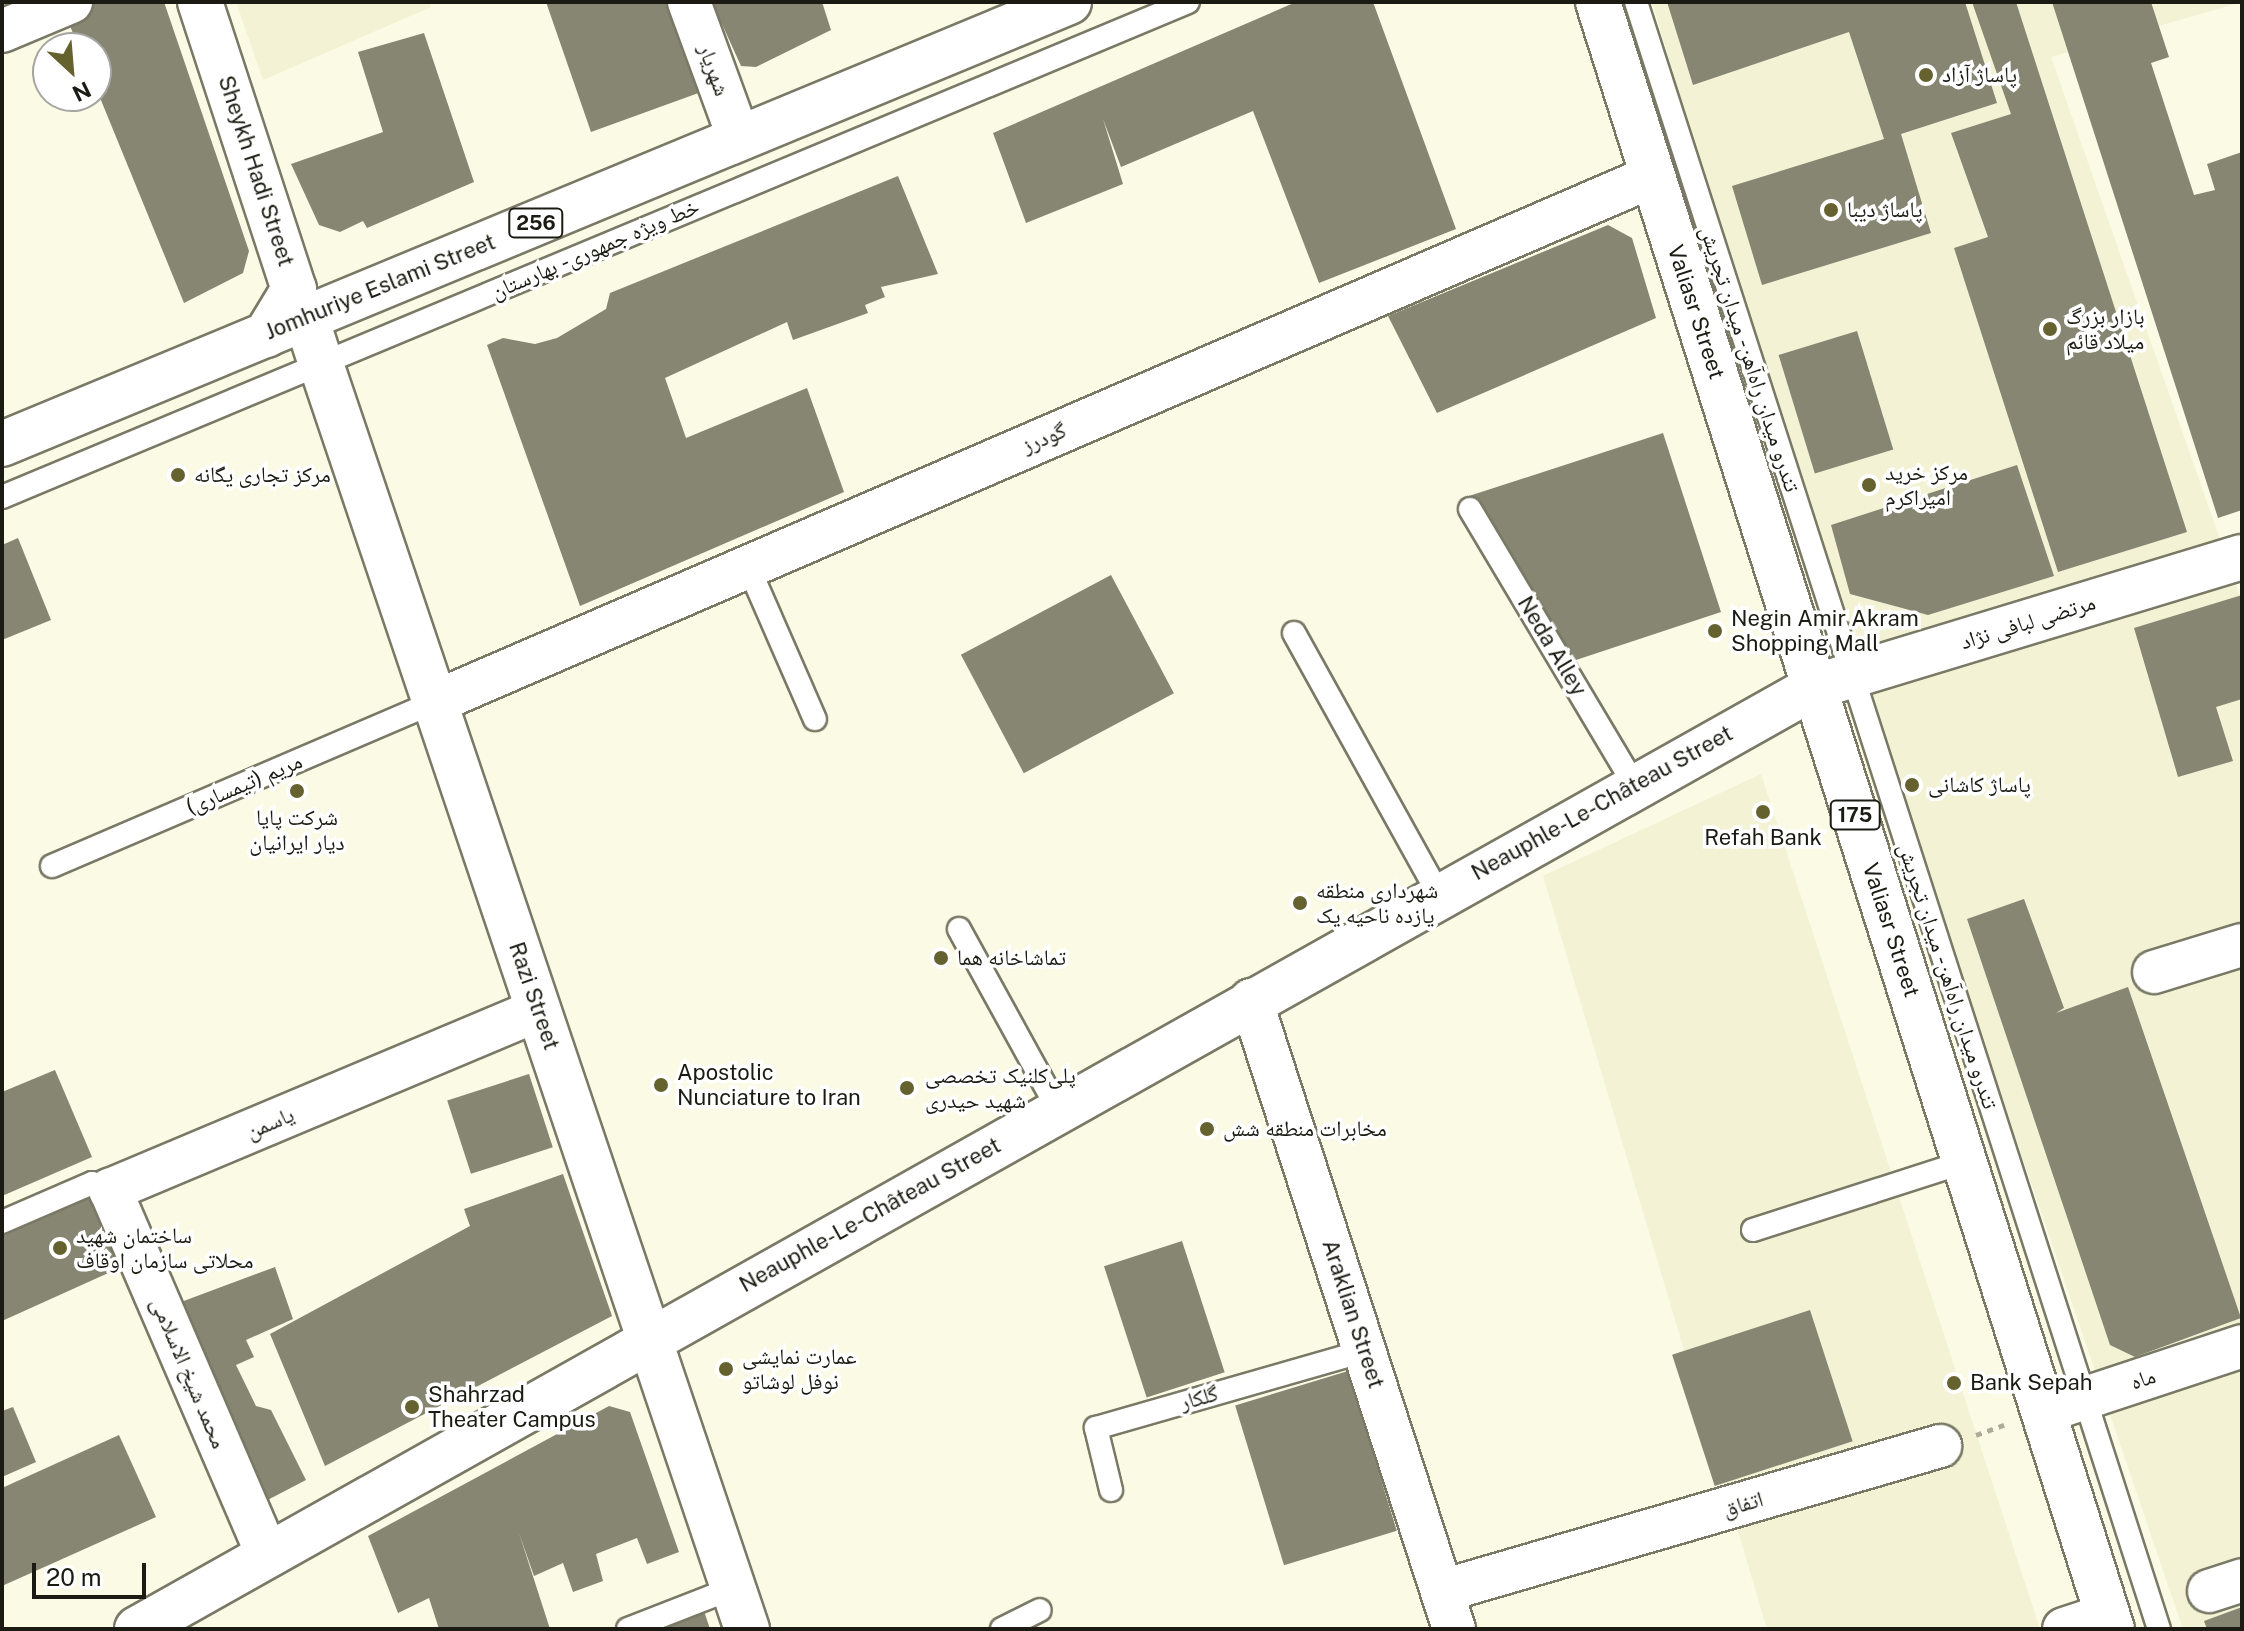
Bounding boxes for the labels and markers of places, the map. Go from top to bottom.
place label: پاساژ آزاد [1942,62,2017,88]
marker: پاساژ آزاد [1917,66,1935,84]
place label: پاساژ دیبا [1847,197,1923,223]
marker: پاساژ دیبا [1822,201,1840,219]
place label: بازار بزرگ میلاد قائم [2066,303,2144,354]
marker: بازار بزرگ میلاد قائم [2041,320,2059,338]
place label: مرکز خرید امیراکرم [1885,459,1968,510]
place label: مرکز تجاری یگانه [194,462,331,488]
marker: مرکز تجاری یگانه [169,466,187,484]
marker: مرکز خرید امیراکرم [1860,476,1878,494]
place label: Negin Amir Akram Shopping Mall [1731,605,1919,656]
marker: Negin Amir Akram Shopping Mall [1706,622,1724,640]
place label: پاساژ کاشانی [1928,772,2031,798]
marker: پاساژ کاشانی [1903,776,1921,794]
marker: شرکت پایا دیار ایرانیان [288,782,306,800]
marker: Refah Bank [1754,803,1772,821]
place label: شرکت پایا دیار ایرانیان [249,804,345,856]
place label: Refah Bank [1704,825,1822,851]
place label: شهرداری منطقه یازده ناحیه یک [1316,877,1438,928]
marker: شهرداری منطقه یازده ناحیه یک [1291,894,1309,912]
place label: تماشاخانه هما [957,945,1066,971]
marker: تماشاخانه هما [932,949,950,967]
place label: Apostolic Nunciature to Iran [677,1059,861,1110]
place label: پلی‌کلنیک تخصصی شهید حیدری [925,1062,1076,1114]
marker: Apostolic Nunciature to Iran [652,1076,670,1094]
marker: پلی‌کلنیک تخصصی شهید حیدری [896,1077,918,1099]
place label: مخابرات منطقه شش [1223,1116,1387,1142]
marker: مخابرات منطقه شش [1198,1120,1216,1138]
place label: ساختمان شهید محلاتی سازمان اوقاف [76,1222,253,1274]
marker: ساختمان شهید محلاتی سازمان اوقاف [51,1239,69,1257]
place label: عمارت نمایشی نوفل لوشاتو [742,1343,857,1394]
marker: عمارت نمایشی نوفل لوشاتو [717,1360,735,1378]
place label: Bank Sepah [1970,1370,2092,1396]
marker: Bank Sepah [1945,1374,1963,1392]
place label: Shahrzad Theater Campus [428,1381,596,1432]
marker: Shahrzad Theater Campus [403,1398,421,1416]

